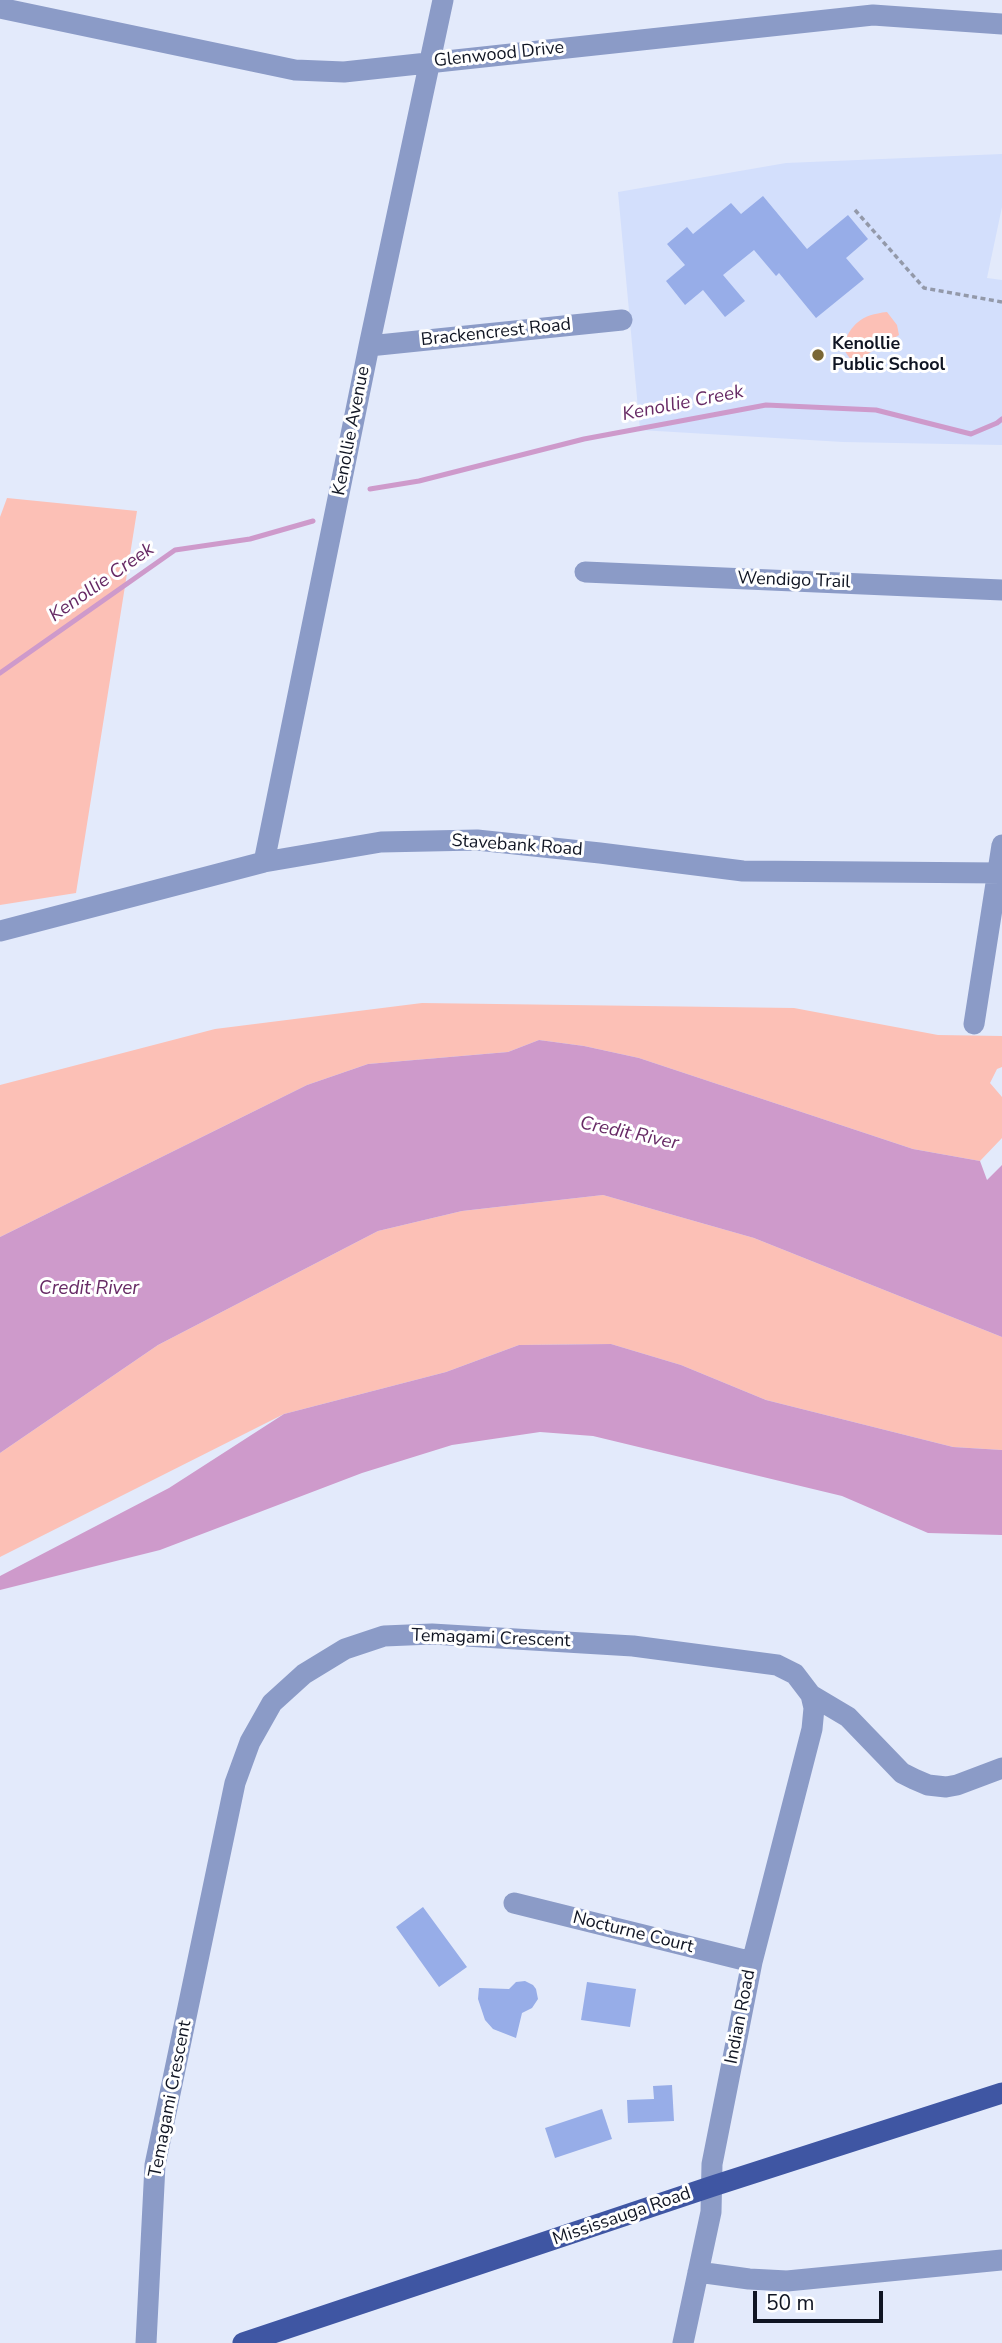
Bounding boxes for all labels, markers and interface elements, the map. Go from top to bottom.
street label: Glenwood Drive [433,37,565,73]
street label: Brackencrest Road [420,314,572,352]
place label: Kenollie Public School [832,334,945,376]
marker: Kenollie Public School [810,347,826,363]
street label: Kenollie Avenue [329,365,375,497]
water label: Kenollie Creek [620,381,746,427]
water label: Kenollie Creek [45,538,159,628]
street label: Wendigo Trail [737,568,851,594]
street label: Stavebank Road [451,831,583,861]
water label: Credit River [578,1112,680,1156]
water label: Credit River [39,1278,139,1300]
street label: Temagami Crescent [411,1625,571,1653]
street label: Nocturne Court [570,1908,696,1958]
street label: Indian Road [721,1968,761,2066]
street label: Temagami Crescent [145,2019,197,2179]
street label: Mississauga Road [550,2183,694,2251]
scale bar [757,2276,886,2320]
text: 50 m [766,2289,815,2317]

